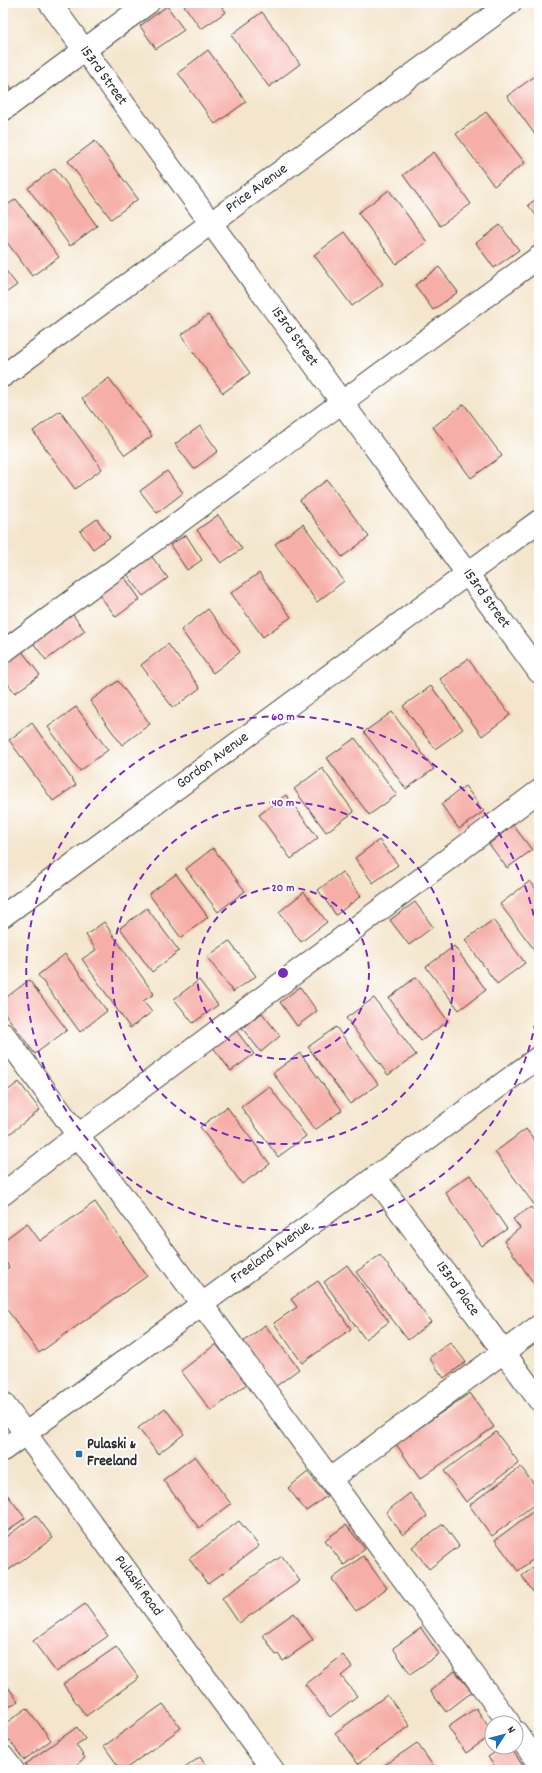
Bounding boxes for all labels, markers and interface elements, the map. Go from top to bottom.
street label: 153rd Street [74,41,133,111]
street label: Price Avenue [221,159,293,219]
street label: 153rd Street [265,302,324,372]
street label: 153rd Street [457,564,516,634]
text: 60 m [271,709,295,726]
street label: Gordon Avenue [172,727,254,795]
text: 40 m [272,795,294,812]
text: 20 m [272,880,294,897]
centre of rings [276,966,290,980]
street label: Freeland Avenue [226,1216,316,1290]
street label: 153rd Place [430,1257,485,1321]
place label: Pulaski & Freeland [87,1434,137,1473]
marker: Pulaski & Freeland [74,1449,84,1459]
street label: Pulaski Road [108,1551,168,1621]
north arrow [484,1715,524,1755]
text: N [502,1723,519,1738]

